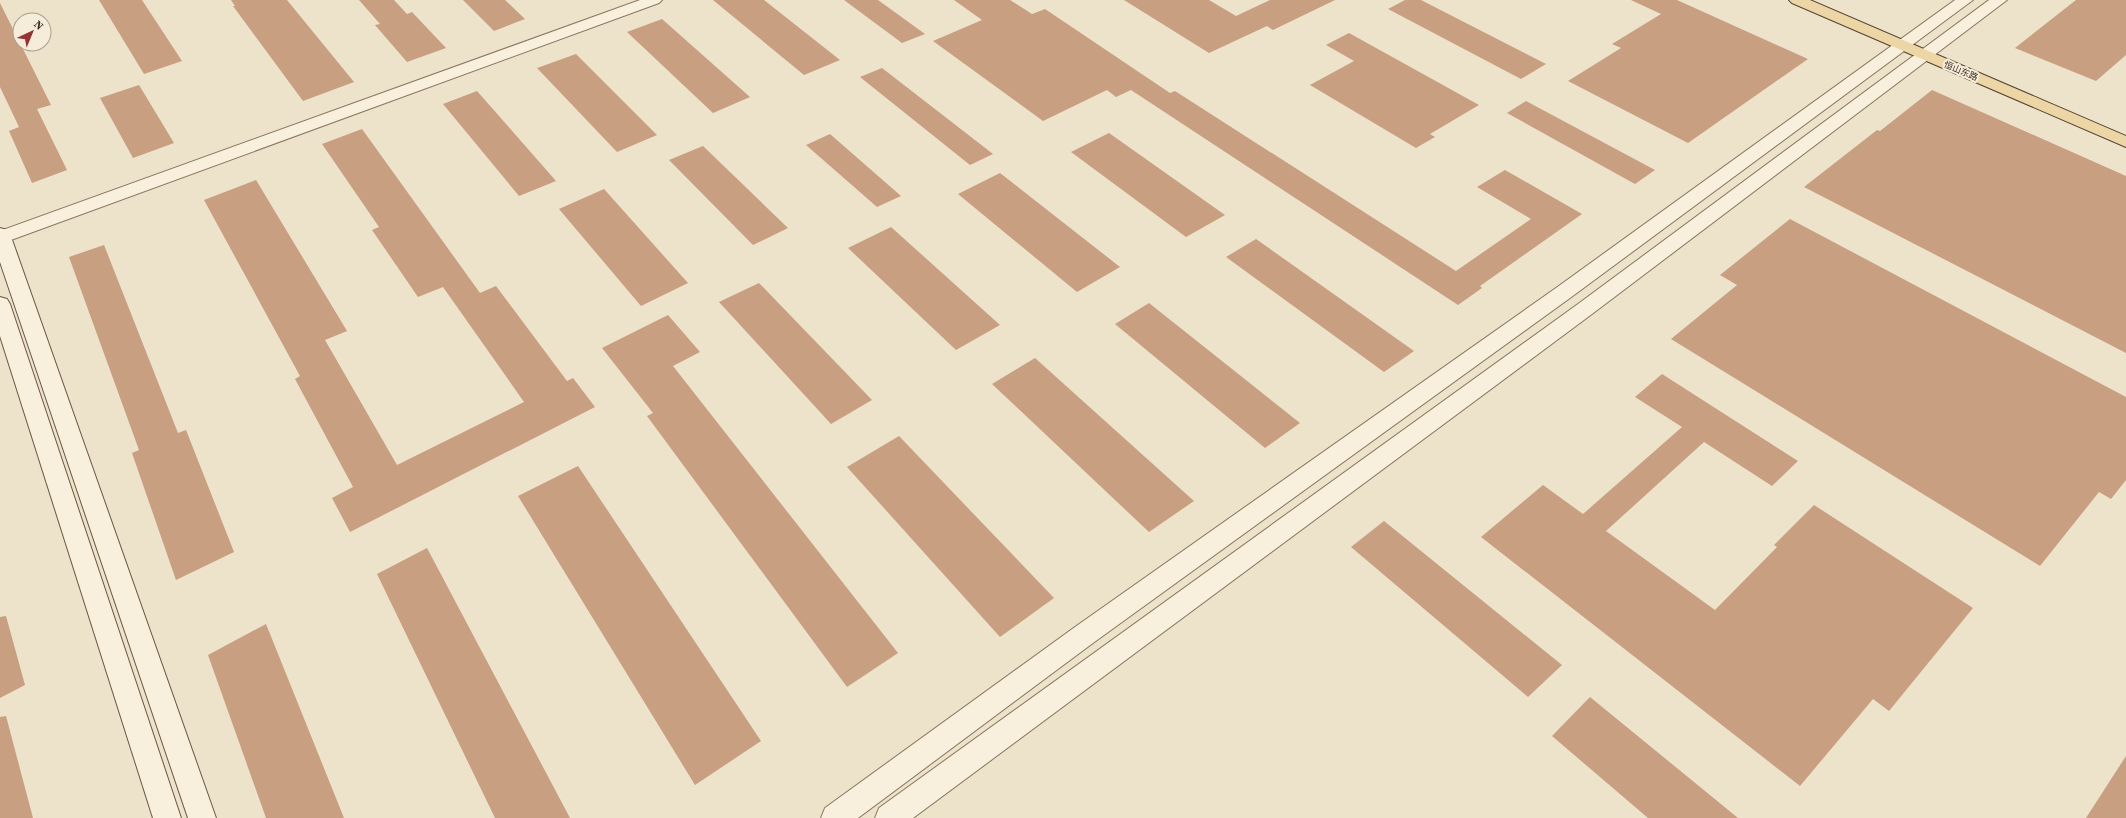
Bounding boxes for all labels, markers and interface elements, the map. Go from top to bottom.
north arrow [12,12,52,52]
text: N [31,17,47,33]
street label: 恒山东路 [1942,58,1980,84]

